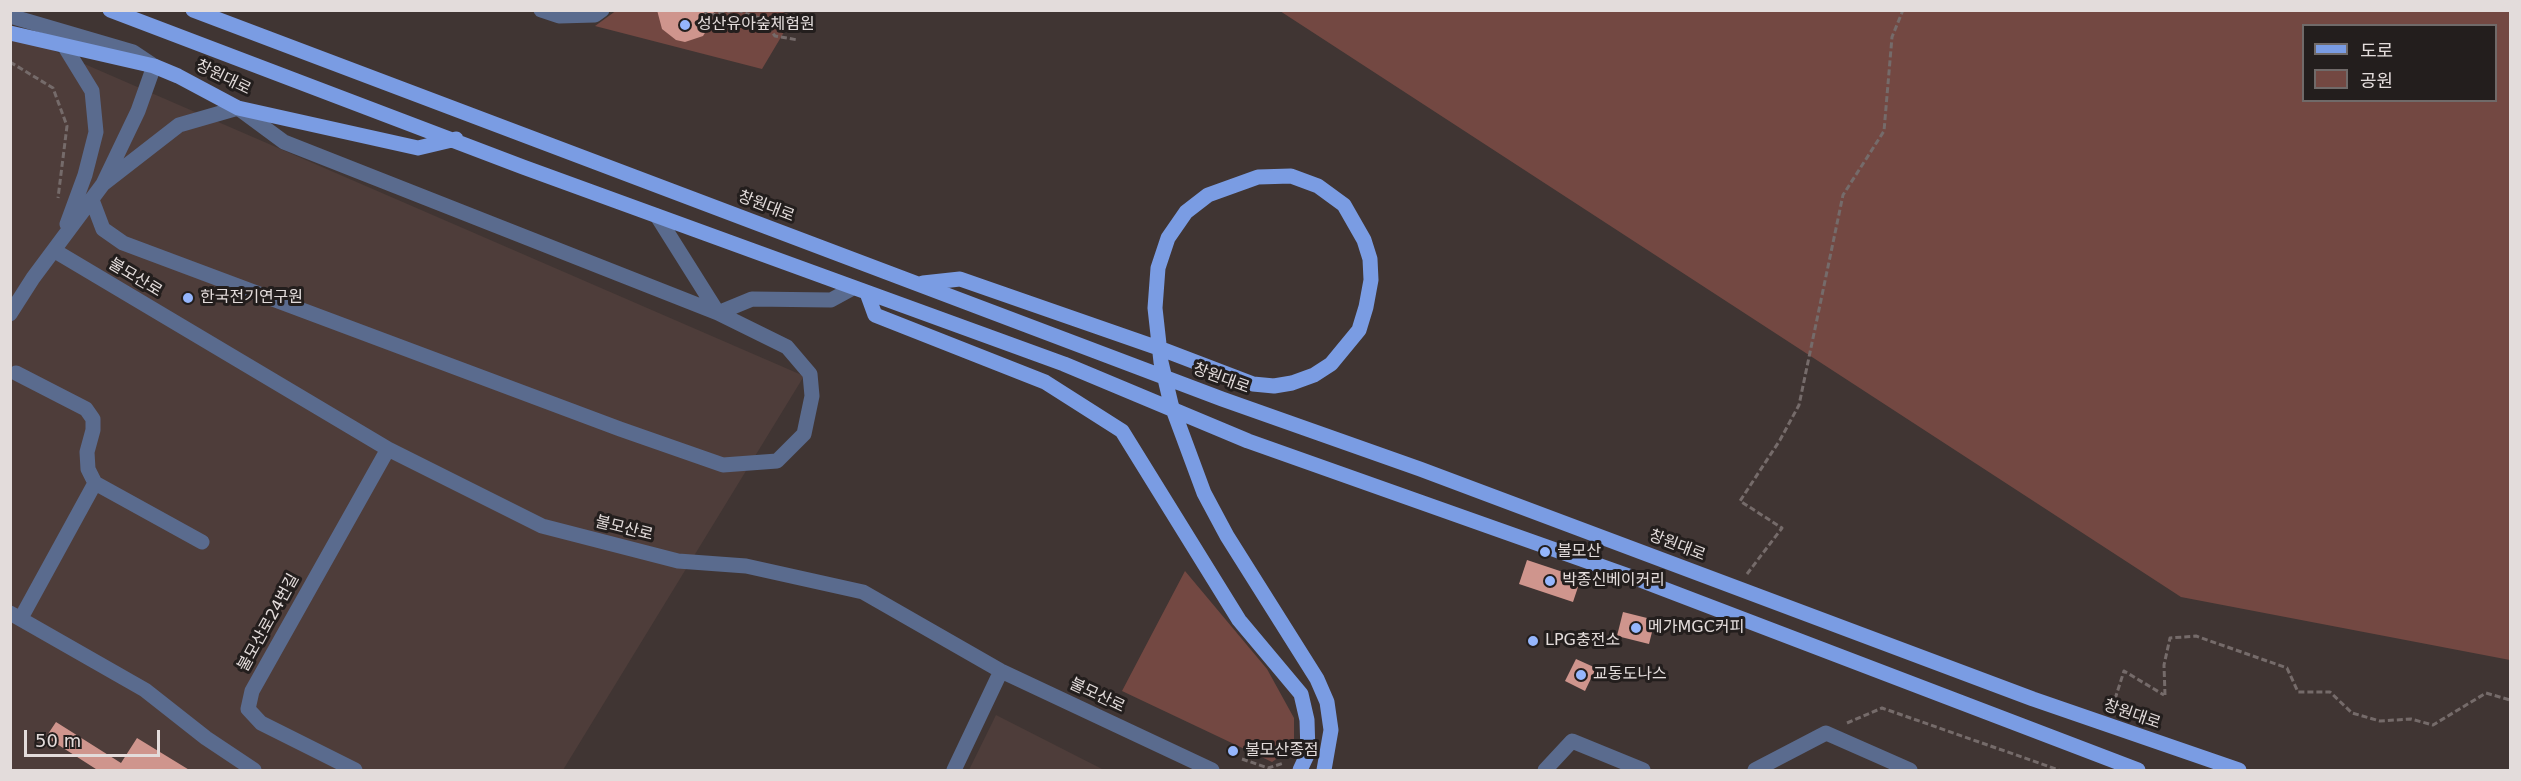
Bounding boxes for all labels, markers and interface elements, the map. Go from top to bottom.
place label: 성산유아숲체험원 [697,15,815,35]
marker: 성산유아숲체험원 [678,18,692,32]
legend [2302,24,2497,102]
text: 도로 [2360,40,2393,61]
street label: 창원대로 [192,56,254,100]
text: 공원 [2360,70,2393,91]
street label: 창원대로 [735,187,797,227]
street label: 불모산로 [105,255,165,301]
place label: 한국전기연구원 [200,288,303,308]
marker: 한국전기연구원 [181,291,195,305]
street label: 창원대로 [1190,360,1252,398]
street label: 불모산로 [593,513,655,545]
street label: 창원대로 [1646,526,1708,566]
place label: 불모산 [1557,542,1601,562]
marker: 불모산 [1538,545,1552,559]
street label: 불모산로24번길 [234,571,304,675]
place label: 박종신베이커리 [1562,571,1665,591]
marker: 박종신베이커리 [1543,574,1557,588]
place label: 메가MGC커피 [1648,618,1744,638]
marker: 메가MGC커피 [1629,621,1643,635]
place label: LPG충전소 [1545,631,1620,651]
marker: LPG충전소 [1526,634,1540,648]
place label: 교동도나스 [1593,665,1667,685]
marker: 교동도나스 [1574,668,1588,682]
street label: 불모산로 [1066,675,1128,717]
street label: 창원대로 [2101,696,2163,734]
scale bar [27,718,164,756]
text: 50 m [35,730,81,751]
place label: 불모산종점 [1245,741,1319,761]
marker: 불모산종점 [1226,744,1240,758]

